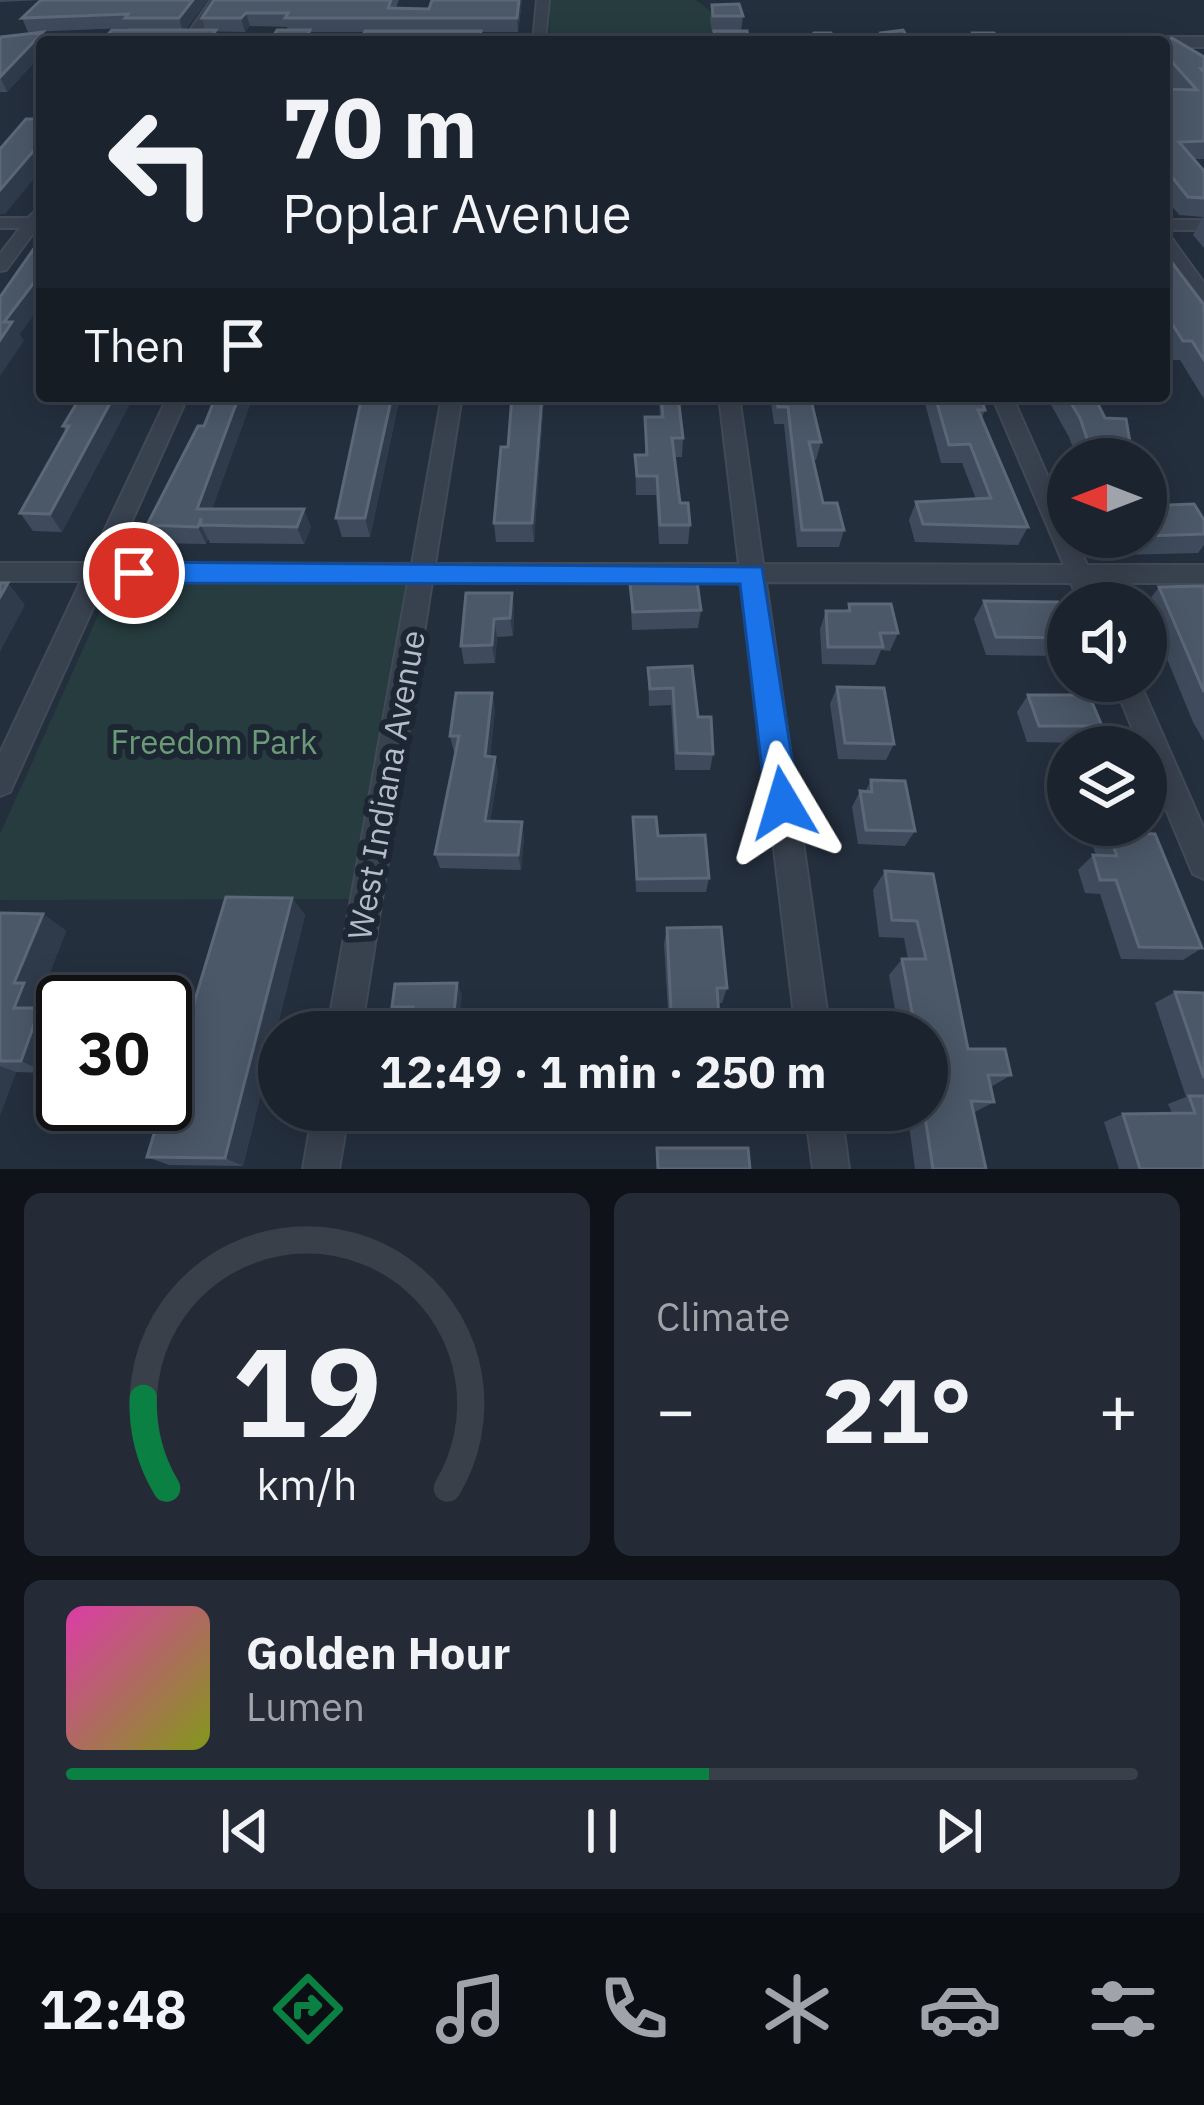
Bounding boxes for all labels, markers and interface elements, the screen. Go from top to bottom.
text: 70 m [282,72,478,181]
icon: left [84,84,240,240]
text: Poplar Avenue [282,178,632,248]
icon: arrive [210,312,276,378]
text: Then [84,316,186,374]
north arrow [1047,438,1167,558]
map controls [1047,438,1167,846]
pin [83,522,185,624]
icon: arrive [101,540,167,606]
button: sound [1047,582,1167,702]
street label: West Indiana Avenue [337,627,434,943]
park label: Freedom Park [111,720,317,763]
button: layers [1047,726,1167,846]
position arrow [720,740,846,866]
speed limit sign: 30 [36,975,192,1131]
text: 12:49 · 1 min · 250 m [380,1042,826,1100]
text: Climate [656,1291,790,1342]
text: 19 [232,1309,382,1471]
text: 21° [822,1351,972,1468]
text: − [656,1366,696,1452]
text: + [1098,1366,1138,1452]
text: km/h [257,1455,357,1511]
text: Golden Hour [246,1623,510,1681]
text: Lumen [246,1681,365,1732]
icon: previous [212,1798,278,1864]
icon: pause [569,1798,635,1864]
icon: next [926,1798,992,1864]
icon: directions [266,1967,350,2051]
icon: music [429,1967,513,2051]
icon: phone [592,1967,676,2051]
icon: climate [755,1967,839,2051]
icon: car [918,1967,1002,2051]
icon: filters [1081,1967,1165,2051]
text: 12:48 [39,1974,187,2044]

